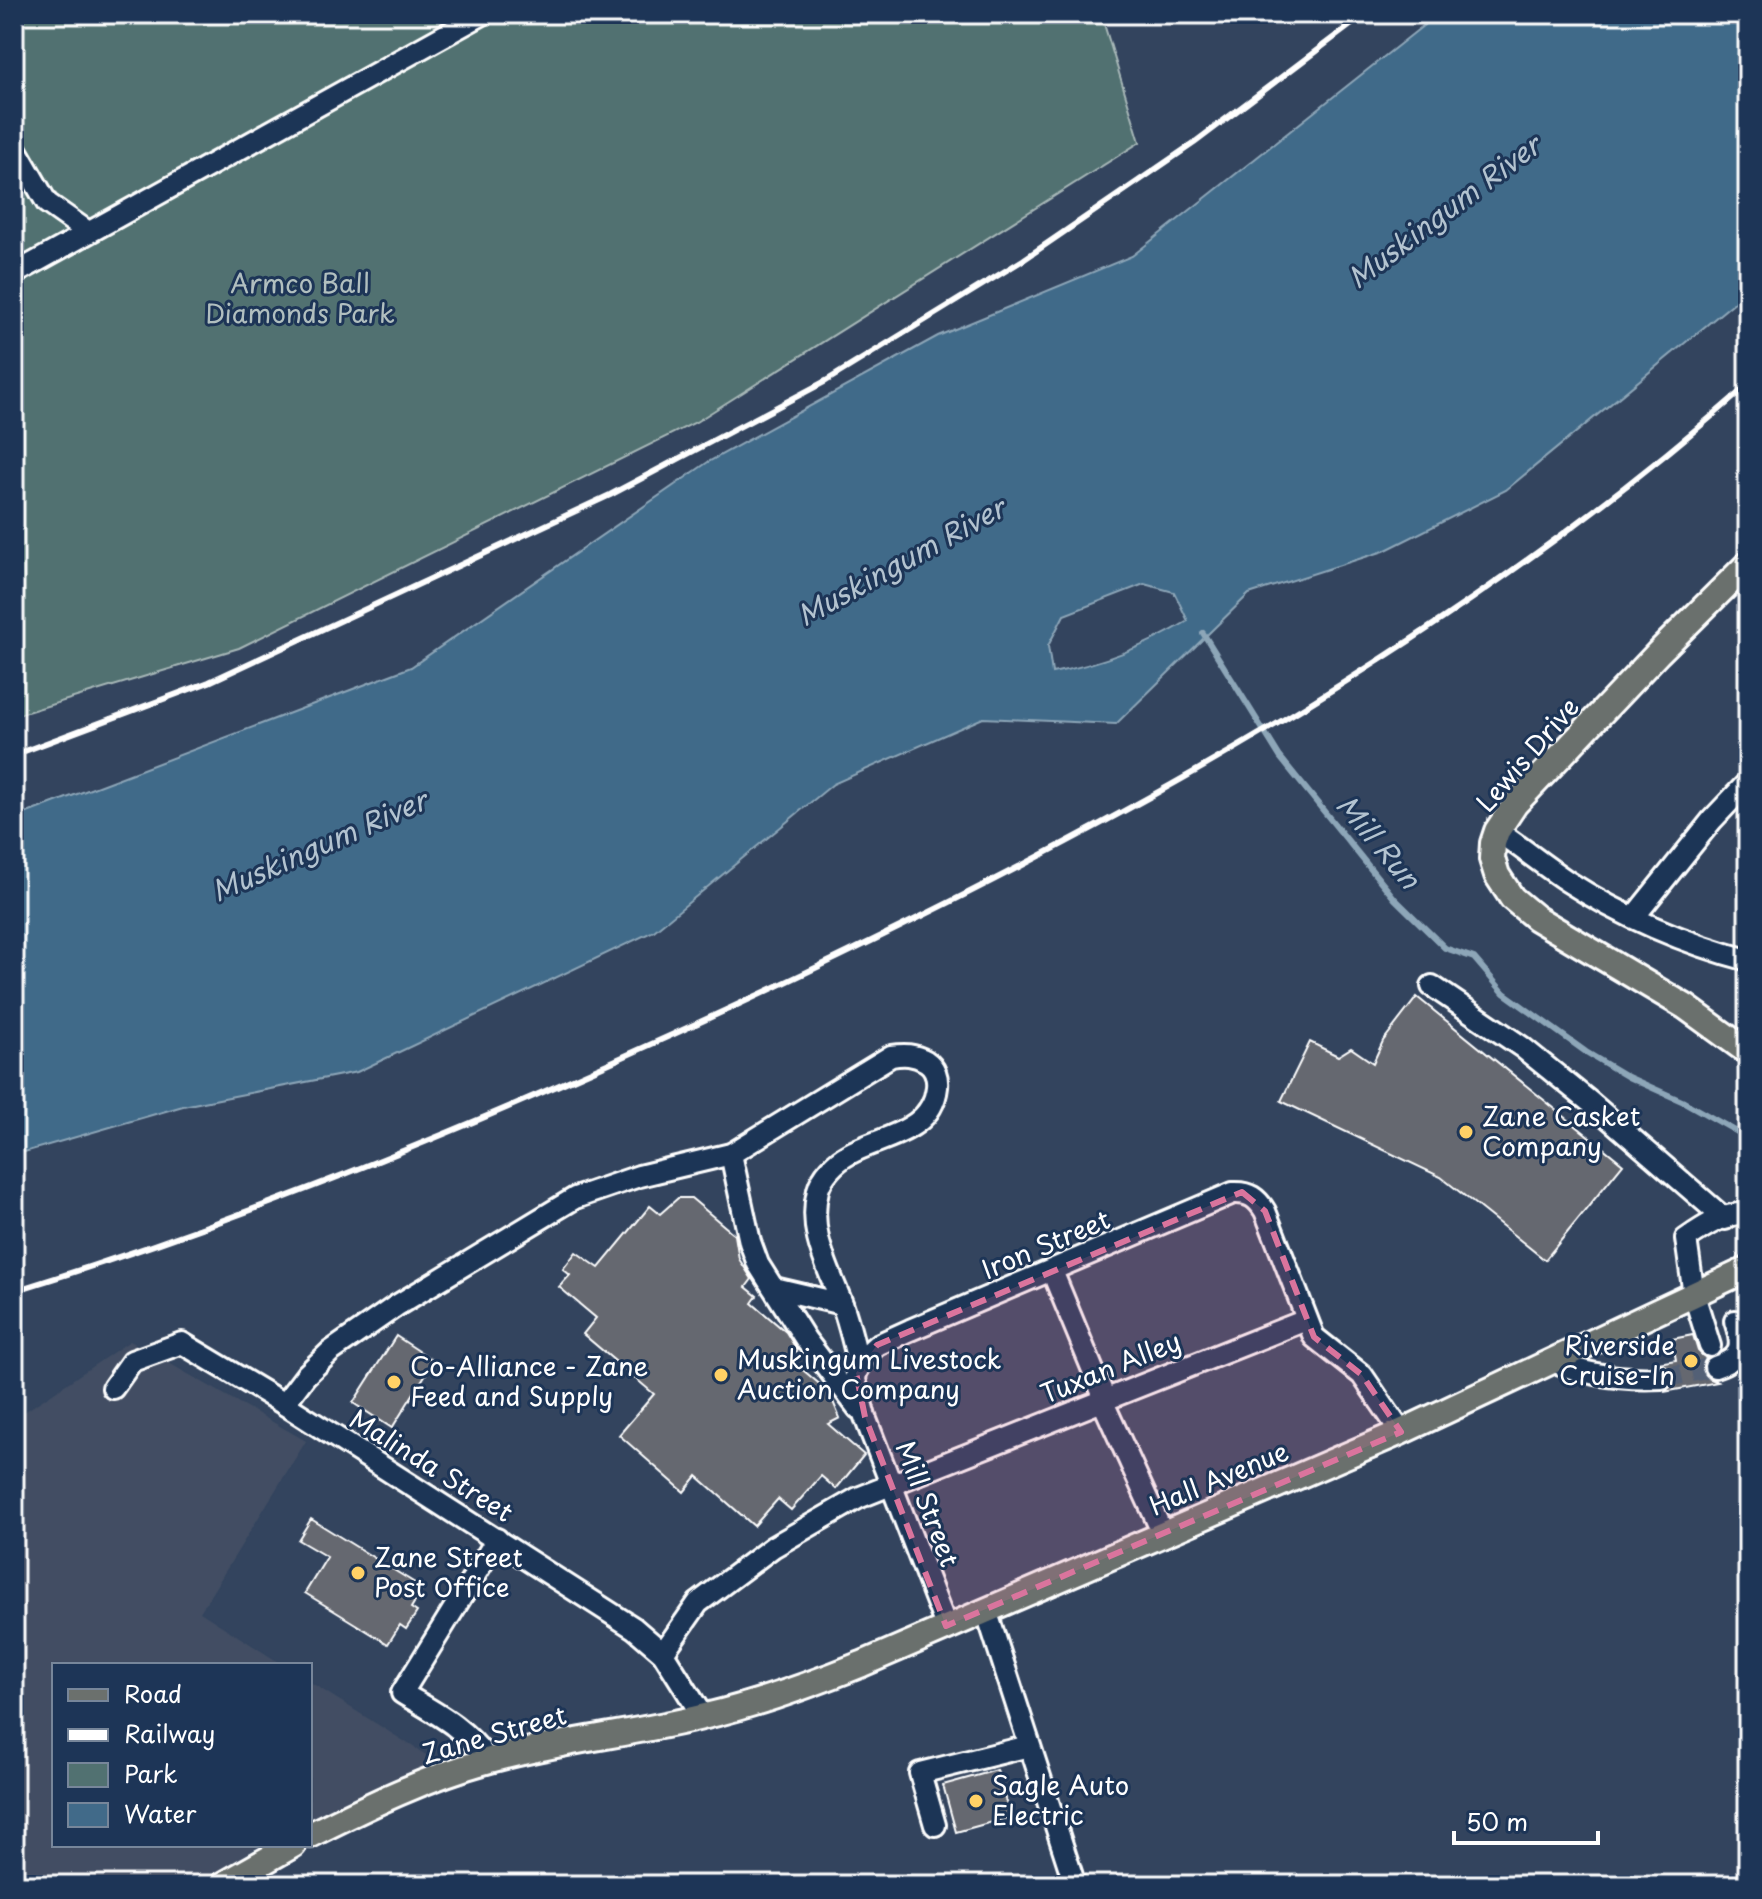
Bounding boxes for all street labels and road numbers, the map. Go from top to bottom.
street label: Lewis Drive [1466,688,1588,820]
street label: Iron Street [975,1199,1116,1288]
street label: Tuxan Alley [1034,1321,1187,1412]
street label: Malinda Street [342,1399,521,1531]
street label: Hall Avenue [1143,1431,1294,1524]
street label: Mill Street [887,1435,970,1572]
street label: Zane Street [417,1694,570,1773]

